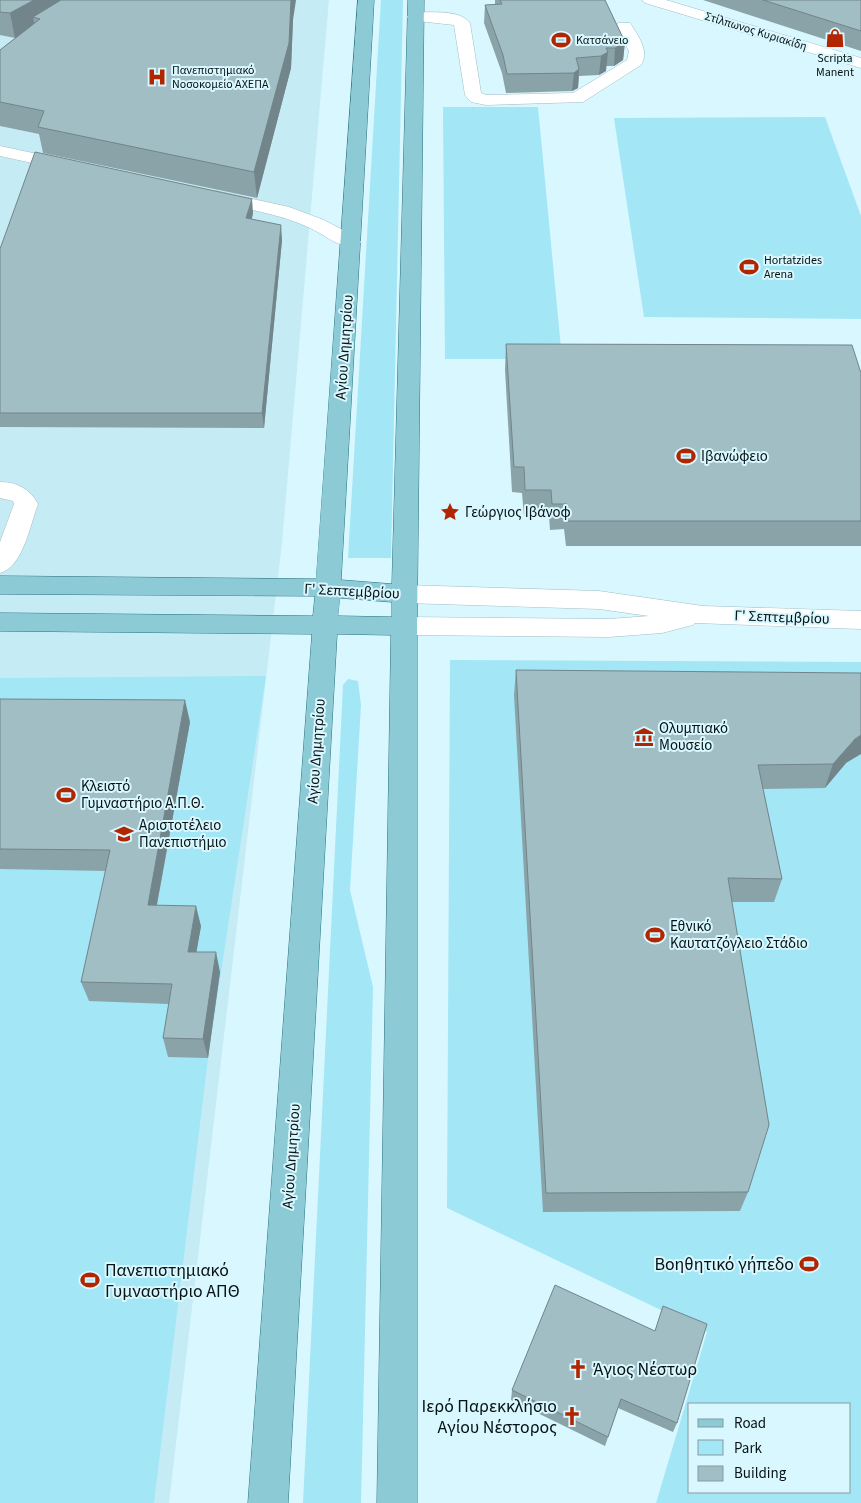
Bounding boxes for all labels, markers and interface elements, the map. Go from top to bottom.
street label: Στίλπωνος Κυριακίδη [703,8,809,55]
shop icon: Scripta Manent [824,27,846,49]
sports icon: Κατσάνειο [550,29,572,51]
place label: Κατσάνειο [576,32,628,49]
place label: Scripta Manent [816,50,854,81]
place label: Πανεπιστημιακό Νοσοκομείο ΑΧΕΠΑ [172,62,269,93]
hospital icon: Πανεπιστημιακό Νοσοκομείο ΑΧΕΠΑ [146,66,168,88]
place label: Hortatzides Arena [764,252,822,283]
sports icon: Hortatzides Arena [738,256,760,278]
street label: Αγίου Δημητρίου [330,294,359,400]
sports icon: Ιβανώφειο [675,445,697,467]
place label: Ιβανώφειο [701,446,768,467]
place icon: Γεώργιος Ιβάνοφ [439,501,461,523]
place label: Γεώργιος Ιβάνοφ [465,502,571,523]
street label: Γ' Σεπτεμβρίου [304,579,400,604]
street label: Γ' Σεπτεμβρίου [734,605,830,630]
street label: Αγίου Δημητρίου [302,698,331,804]
place label: Ολυμπιακό Μουσείο [659,718,728,756]
museum icon: Ολυμπιακό Μουσείο [633,726,655,748]
place label: Κλειστό Γυμναστήριο Α.Π.Θ. [81,776,204,814]
sports icon: Κλειστό Γυμναστήριο Α.Π.Θ. [55,784,77,806]
place label: Αριστοτέλειο Πανεπιστήμιο [139,815,227,853]
school or university icon: Αριστοτέλειο Πανεπιστήμιο [113,823,135,845]
place label: Εθνικό Καυτατζόγλειο Στάδιο [670,916,808,954]
sports icon: Εθνικό Καυτατζόγλειο Στάδιο [644,924,666,946]
street label: Αγίου Δημητρίου [277,1103,306,1209]
place label: Βοηθητικό γήπεδο [654,1252,794,1277]
sports icon: Βοηθητικό γήπεδο [798,1253,820,1275]
place label: Πανεπιστημιακό Γυμναστήριο ΑΠΘ [105,1258,240,1304]
sports icon: Πανεπιστημιακό Γυμναστήριο ΑΠΘ [79,1269,101,1291]
place label: Άγιος Νέστωρ [593,1357,697,1382]
church icon: Άγιος Νέστωρ [567,1358,589,1380]
place label: Ιερό Παρεκκλήσιο Αγίου Νέστορος [422,1394,557,1440]
legend [688,1403,851,1493]
church icon: Ιερό Παρεκκλήσιο Αγίου Νέστορος [561,1405,583,1427]
text: Road [734,1413,766,1434]
text: Park [734,1438,763,1459]
text: Building [734,1463,787,1484]

